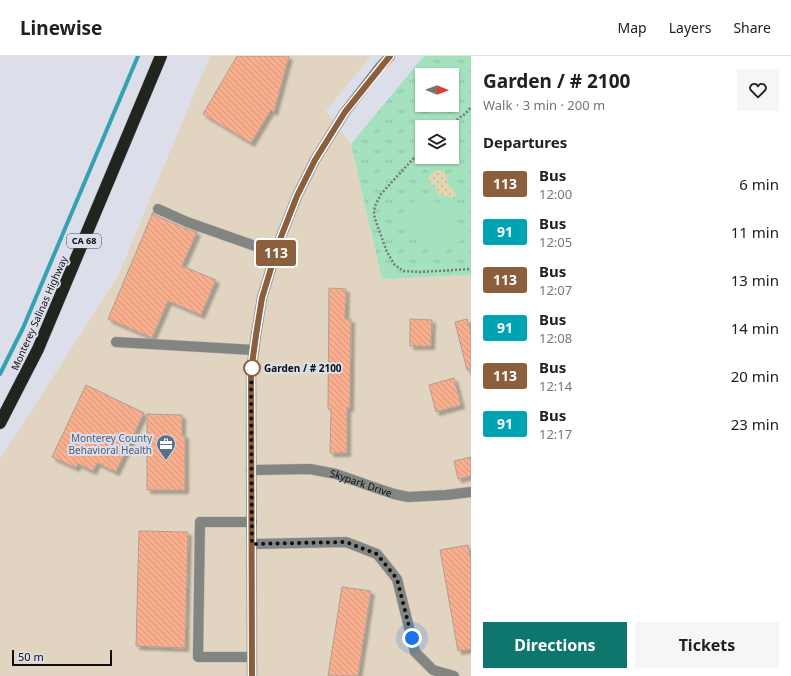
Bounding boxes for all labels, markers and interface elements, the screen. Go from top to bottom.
text: Linewise [20,15,102,41]
text: Map [618,18,647,37]
text: Layers [669,18,711,37]
text: Share [733,18,771,37]
north arrow [415,68,459,112]
map controls [415,68,459,164]
text: Garden / # 2100 [483,68,630,94]
button: heart [737,69,779,111]
text: Walk · 3 min · 200 m [483,96,605,114]
button: layers [415,120,459,164]
text: Departures [483,132,567,152]
text: Bus [539,165,566,185]
text: 113 [493,174,517,193]
text: 6 min [739,174,779,194]
text: 12:00 [539,185,572,203]
text: Bus [539,213,566,233]
text: 91 [497,222,513,241]
text: 11 min [731,222,779,242]
text: 12:05 [539,233,572,251]
road number: CA 68 [67,234,101,248]
line badge: 113 [253,240,299,266]
text: 113 [264,243,288,262]
street label: Monterey Salinas Highway [7,253,71,372]
text: Bus [539,261,566,281]
text: 113 [493,270,517,289]
text: 13 min [731,270,779,290]
text: 12:07 [539,281,572,299]
text: Bus [539,309,566,329]
text: 91 [497,318,513,337]
text: 14 min [731,318,779,338]
text: 12:08 [539,329,572,347]
text: Bus [539,357,566,377]
marker: Garden / # 2100 [243,359,261,377]
place label: Garden / # 2100 [264,361,342,375]
text: 113 [493,366,517,385]
text: 20 min [731,366,779,386]
text: 12:14 [539,377,572,395]
text: Bus [539,405,566,425]
text: 91 [497,414,513,433]
text: 23 min [731,414,779,434]
text: 12:17 [539,425,572,443]
place label: Monterey County Behavioral Health [69,431,153,457]
office icon: Monterey County Behavioral Health [155,433,177,461]
street label: Skypark Drive [329,466,394,500]
button: Directions [483,622,627,668]
button: Tickets [635,622,779,668]
your location [402,628,422,648]
scale bar [12,648,112,667]
text: 50 m [18,649,44,664]

